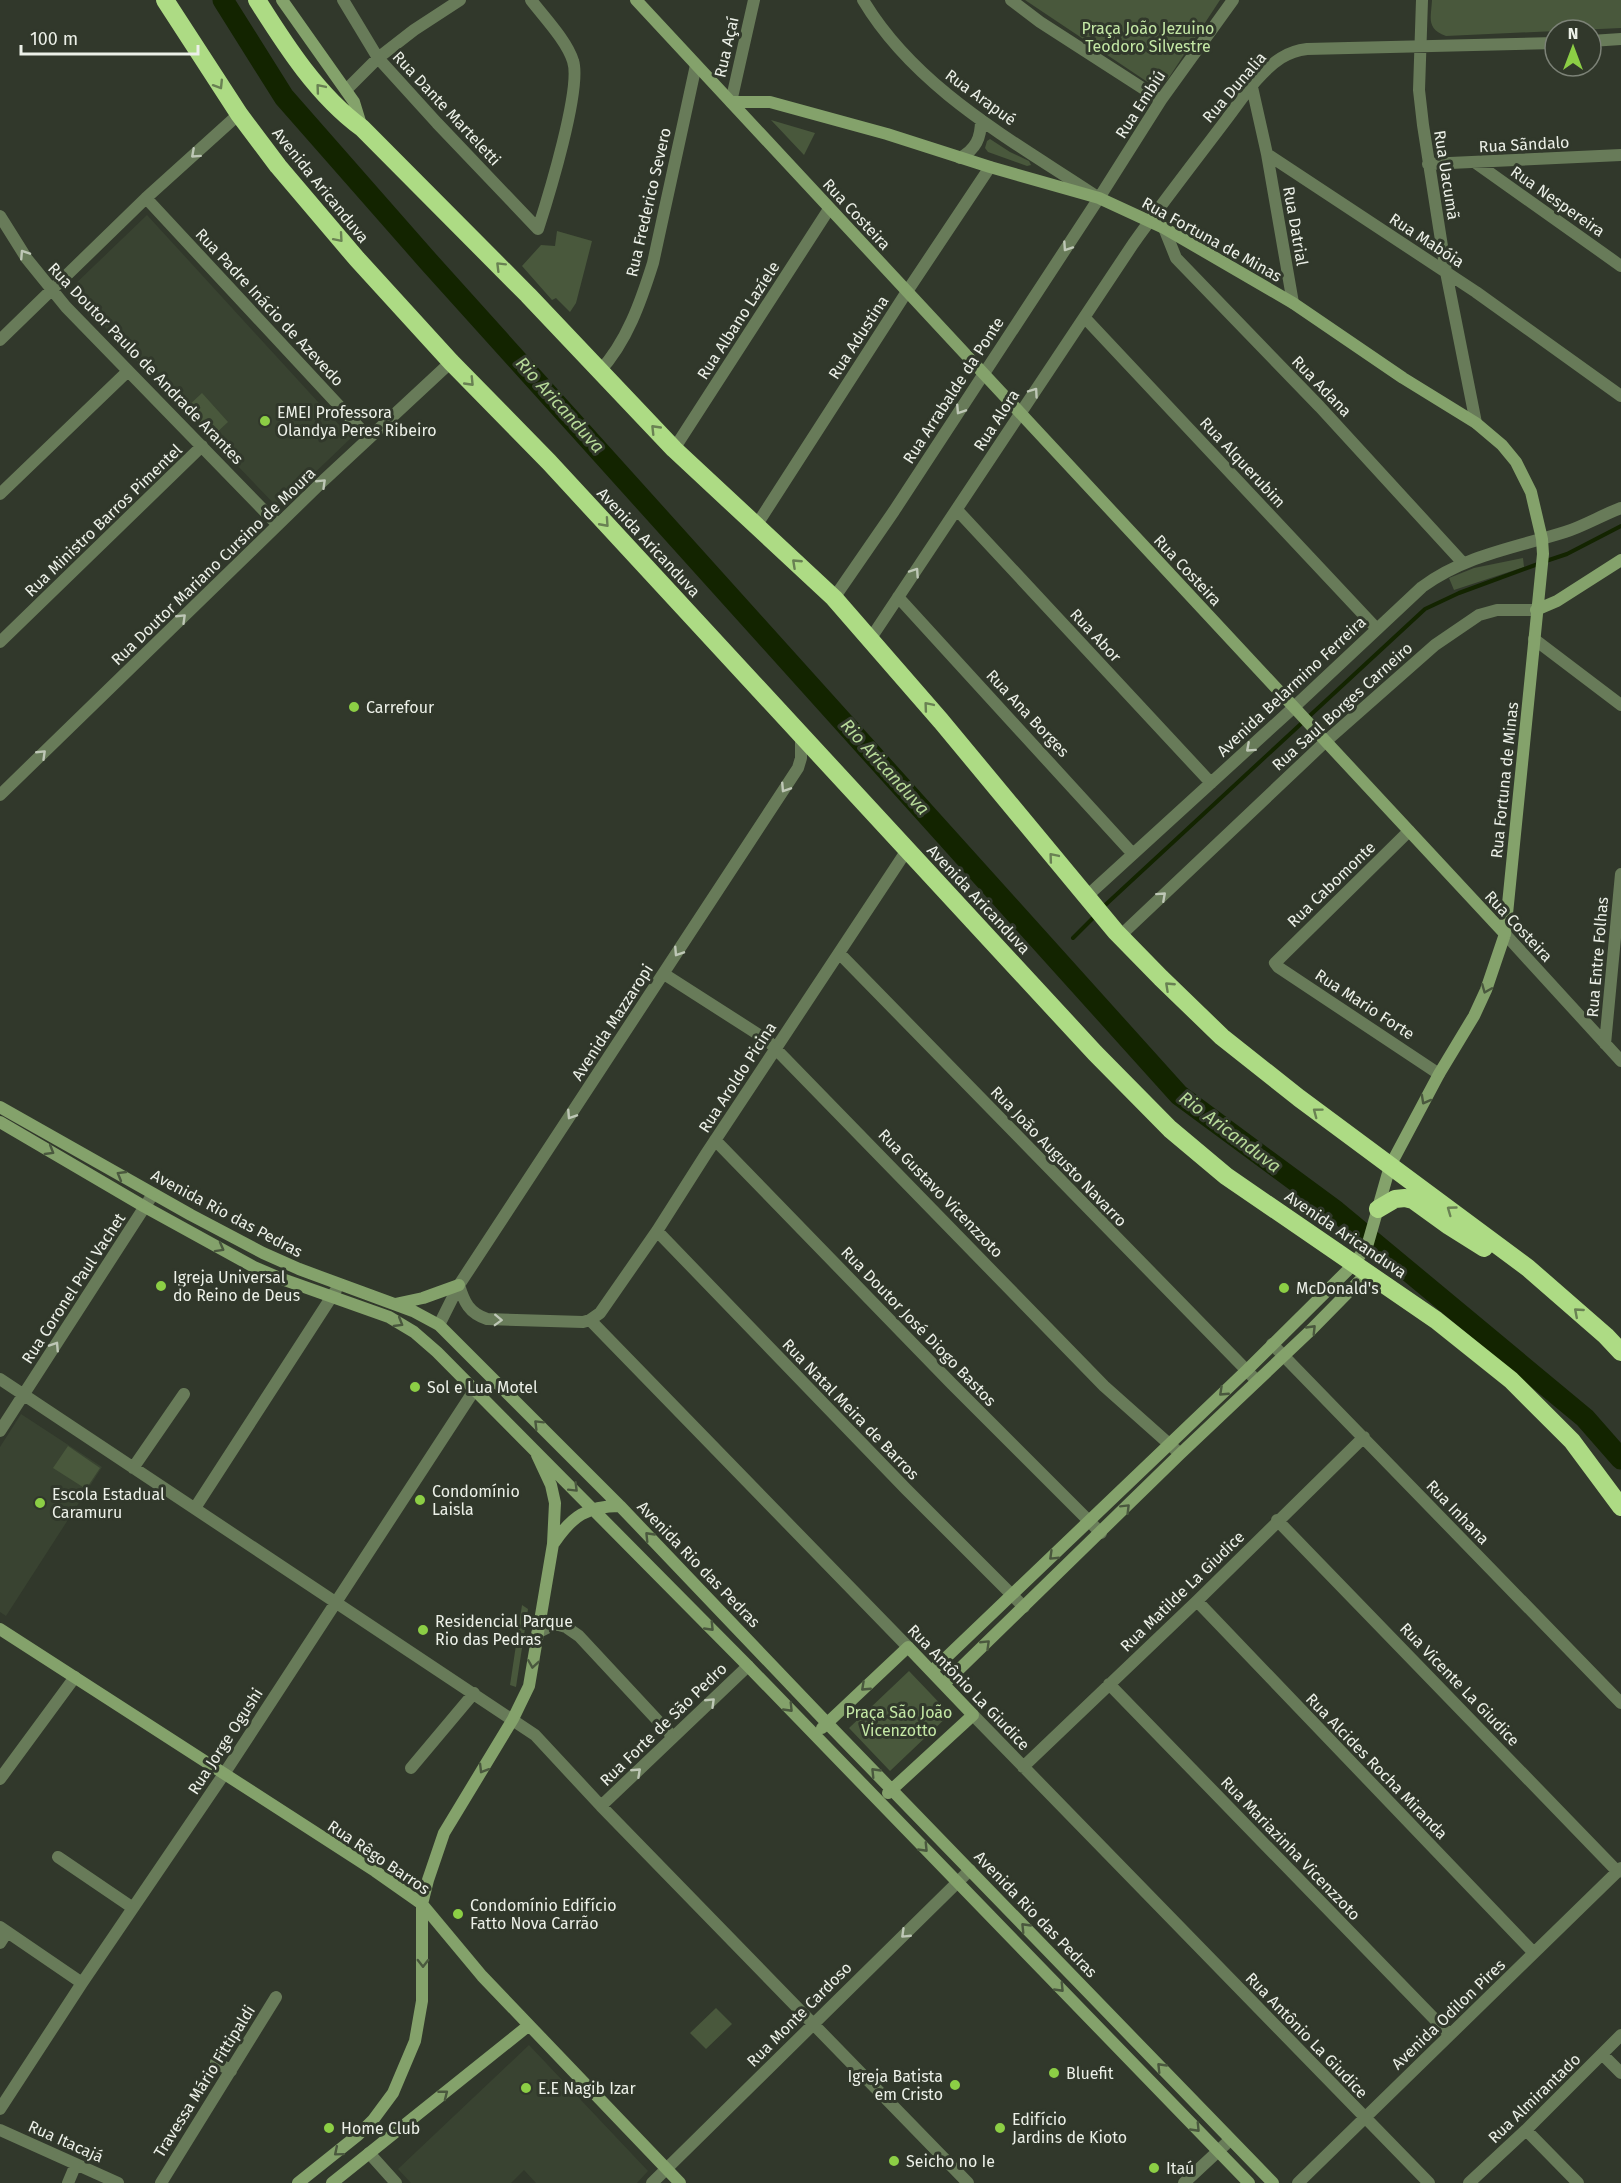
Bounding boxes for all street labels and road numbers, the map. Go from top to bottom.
street label: Rua Açaí [710,14,744,80]
street label: Rua Dante Marteletti [389,47,505,170]
street label: Rua Dunalia [1199,48,1270,127]
street label: Rua Arapué [942,65,1020,129]
street label: Rua Embiú [1111,67,1169,142]
street label: Avenida Aricanduva [268,124,373,247]
street label: Rua Frederico Severo [622,126,675,279]
street label: Rua Uacumã [1430,129,1463,221]
street label: Rua Sãndalo [1478,133,1570,156]
street label: Rua Nespereira [1507,162,1608,241]
street label: Rua Costeira [819,175,894,254]
street label: Rua Datrial [1279,185,1312,268]
street label: Rua Fortuna de Minas [1138,193,1285,286]
street label: Rua Mabóia [1386,209,1468,272]
street label: Rua Padre Inácio de Azevedo [192,225,348,390]
street label: Rua Albano Lazíele [693,258,784,383]
street label: Rua Doutor Paulo de Andrade Arantes [44,259,247,468]
street label: Rua Adustina [824,292,892,383]
street label: Rua Arrabalde da Ponte [899,313,1008,467]
street label: Rua Adana [1288,352,1355,421]
street label: Rua Alora [970,386,1023,455]
street label: Rua Alquerubim [1196,413,1289,511]
street label: Rua Ministro Barros Pimentel [21,440,186,601]
street label: Rua Doutor Mariano Cursino de Moura [107,463,319,669]
street label: Avenida Aricanduva [593,484,704,601]
street label: Rua Costeira [1150,531,1225,610]
street label: Rua Abor [1066,605,1126,667]
street label: Avenida Belarmino Ferreira [1213,612,1370,760]
street label: Rua Saul Borges Carneiro [1268,638,1416,774]
street label: Rua Ana Borges [982,666,1073,761]
street label: Rua Fortuna de Minas [1487,701,1522,859]
street label: Rua Cabomonte [1283,838,1379,931]
street label: Avenida Aricanduva [923,841,1034,958]
street label: Rua Costeira [1481,887,1556,966]
street label: Rua Entre Folhas [1583,896,1612,1018]
street label: Avenida Mazzaropi [568,961,657,1084]
street label: Rua Mario Forte [1312,965,1418,1044]
street label: Rua Aroldo Picina [695,1018,780,1136]
street label: Rua João Augusto Navarro [987,1082,1131,1230]
street label: Rua Gustavo Vicenzzoto [874,1125,1007,1262]
street label: Avenida Rio das Pedras [148,1166,306,1261]
street label: Avenida Aricanduva [1281,1187,1410,1282]
street label: Rua Coronel Paul Vachet [18,1209,129,1367]
street label: Rua Doutor José Diogo Bastos [837,1243,1000,1410]
street label: Rua Natal Meira de Barros [778,1335,923,1484]
street label: Rua Inhana [1422,1476,1493,1549]
street label: Avenida Rio das Pedras [633,1497,764,1632]
street label: Rua Matilde La Giudice [1116,1527,1248,1656]
street label: Rua Vicente La Giudice [1396,1619,1523,1750]
street label: Rua Antônio La Giudice [904,1620,1034,1754]
street label: Rua Forte de São Pedro [596,1659,731,1790]
street label: Rua Jorge Ogushi [184,1685,267,1798]
street label: Rua Alcides Rocha Miranda [1302,1689,1451,1843]
street label: Rua Mariazinha Vicenzzoto [1217,1772,1364,1924]
street label: Rua Rêgo Barros [324,1816,433,1899]
street label: Avenida Rio das Pedras [970,1847,1101,1982]
street label: Avenida Odilon Pires [1388,1955,1509,2073]
street label: Rua Monte Cardoso [743,1958,856,2071]
street label: Rua Antônio La Giudice [1242,1968,1372,2102]
street label: Travessa Mário Fittipaldi [150,2002,259,2161]
street label: Rua Almirantado [1484,2049,1584,2147]
street label: Rua Itacajá [25,2116,106,2166]

